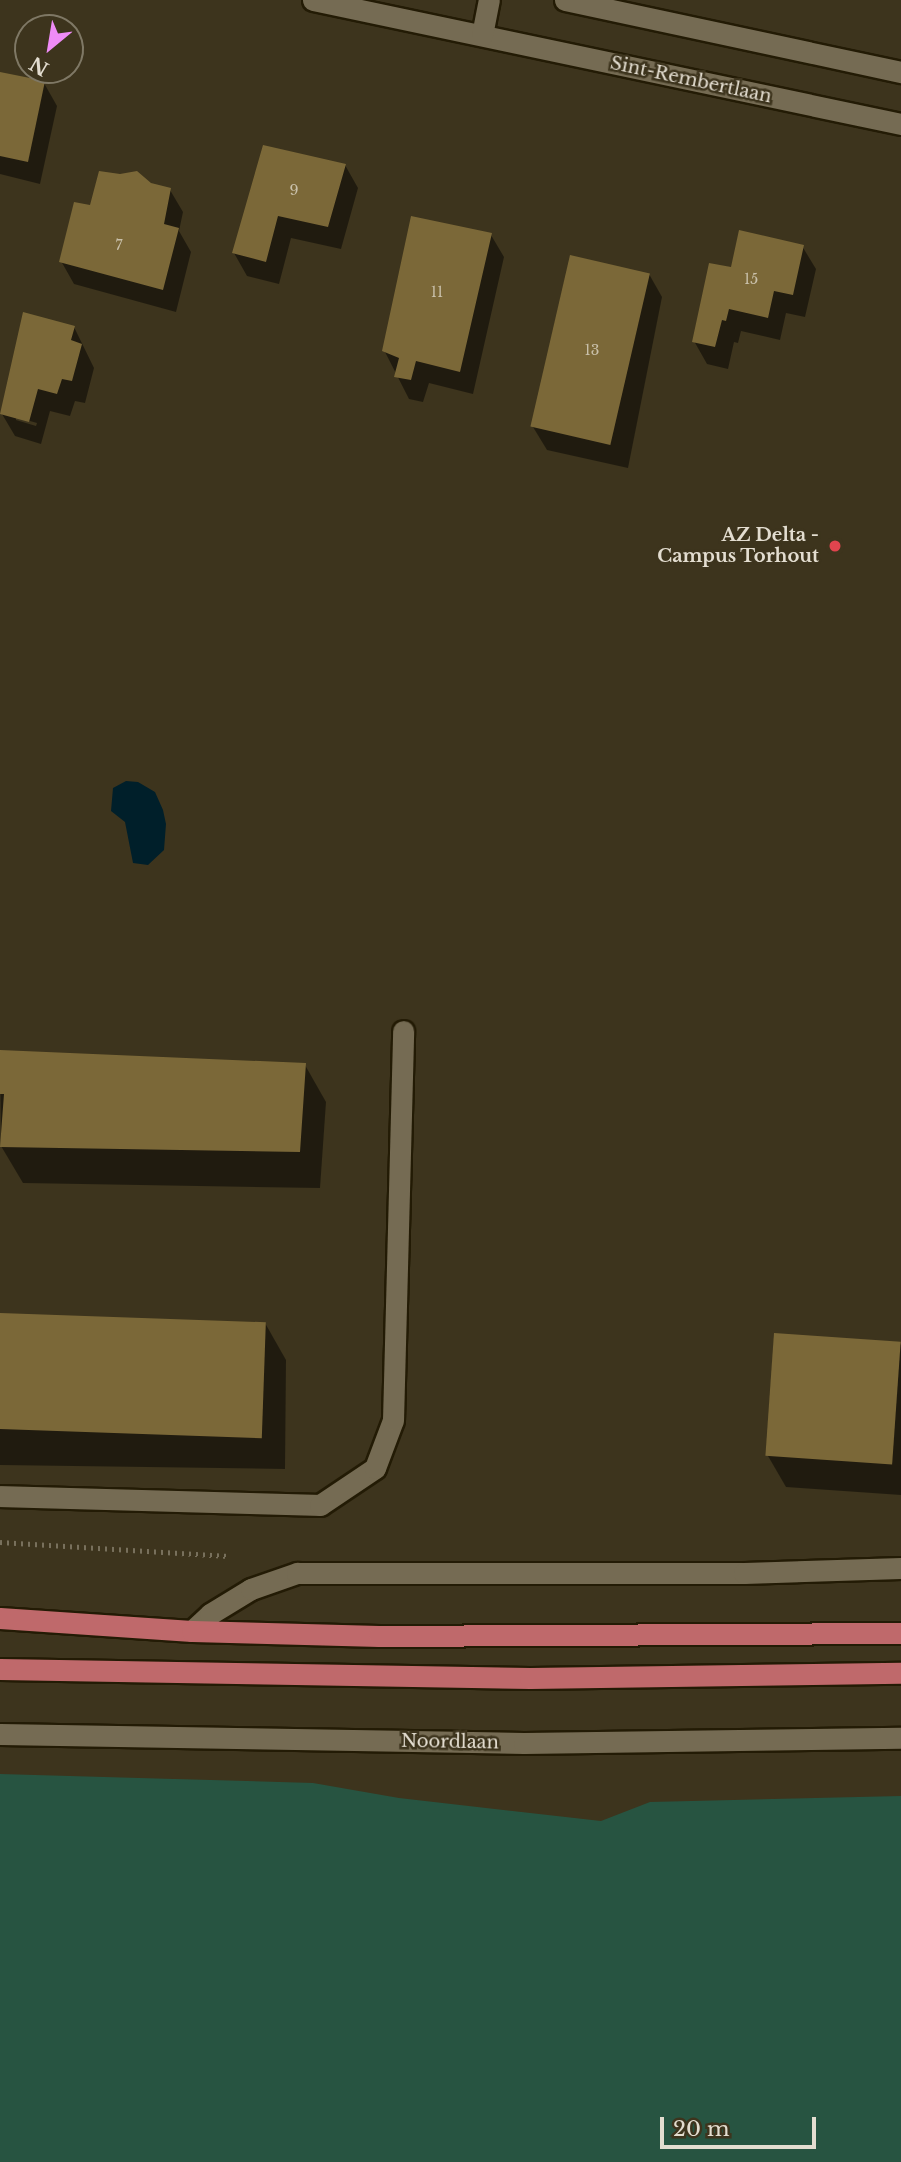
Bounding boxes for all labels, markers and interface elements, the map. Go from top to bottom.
north arrow [14,14,84,84]
text: N [26,51,53,80]
street label: Sint-Rembertlaan [608,52,774,108]
house number: 9 [289,182,299,198]
house number: 7 [115,237,123,253]
house number: 15 [744,271,758,287]
house number: 11 [431,284,443,300]
house number: 13 [585,342,599,358]
place label: AZ Delta - Campus Torhout [657,525,819,568]
marker: AZ Delta - Campus Torhout [825,536,845,556]
street label: Noordlaan [401,1730,499,1754]
scale bar [663,2102,819,2146]
text: 20 m [673,2116,730,2142]

